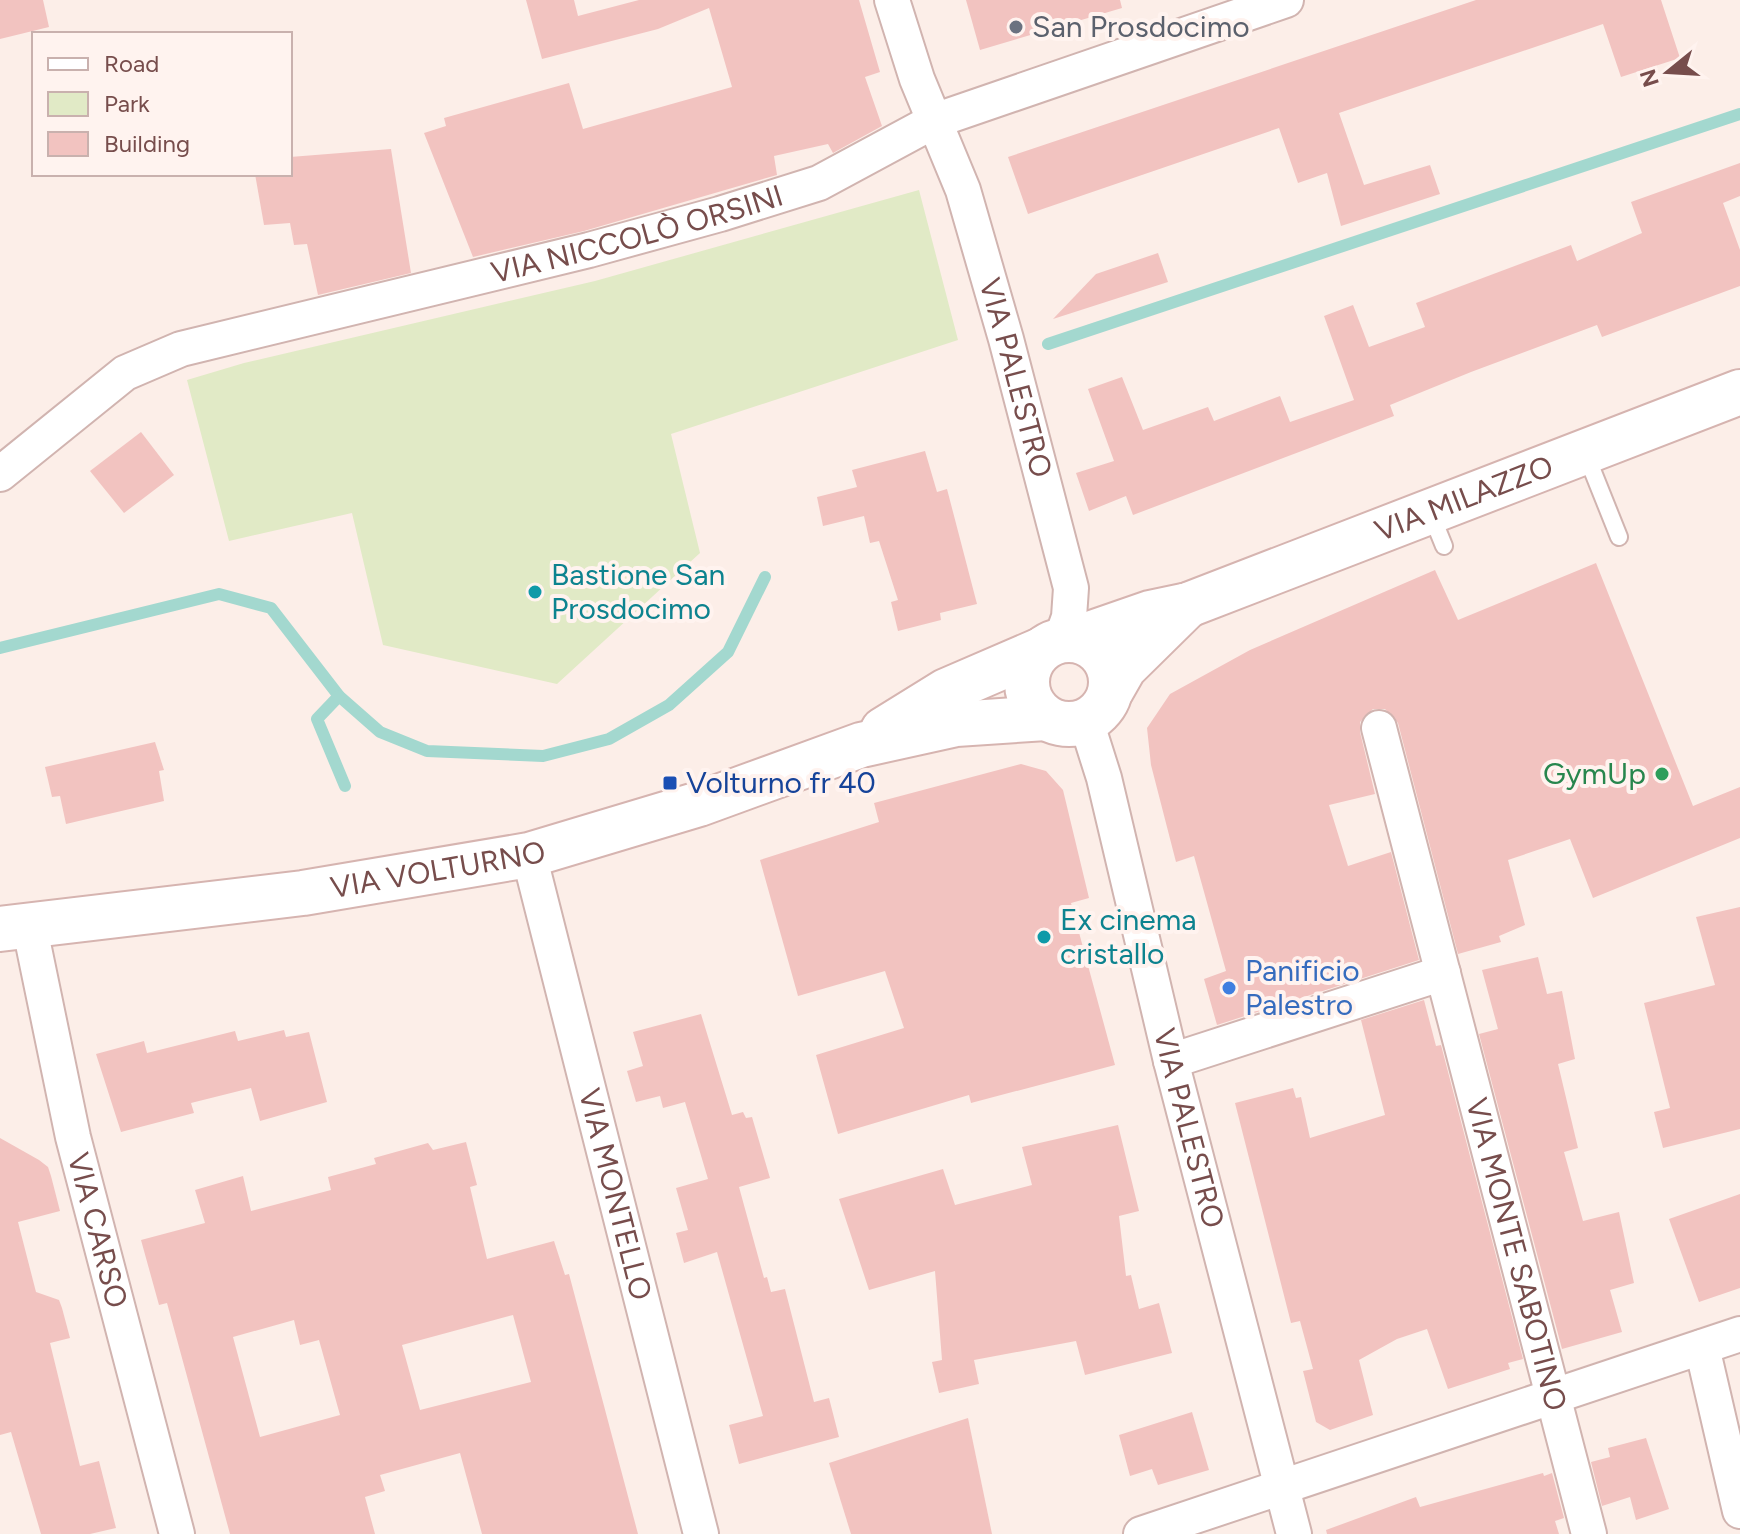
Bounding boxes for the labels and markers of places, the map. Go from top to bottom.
place label: San Prosdocimo [1032,8,1250,45]
marker: San Prosdocimo [1007,18,1025,36]
place label: Bastione San Prosdocimo [551,556,725,627]
marker: Bastione San Prosdocimo [526,583,544,601]
place label: GymUp [1543,755,1646,792]
place label: Volturno fr 40 [686,764,876,801]
marker: GymUp [1653,765,1671,783]
marker: Volturno fr 40 [661,774,679,792]
place label: Ex cinema cristallo [1060,901,1197,972]
marker: Ex cinema cristallo [1035,928,1053,946]
place label: Panificio Palestro [1245,952,1360,1023]
marker: Panificio Palestro [1220,979,1238,997]

